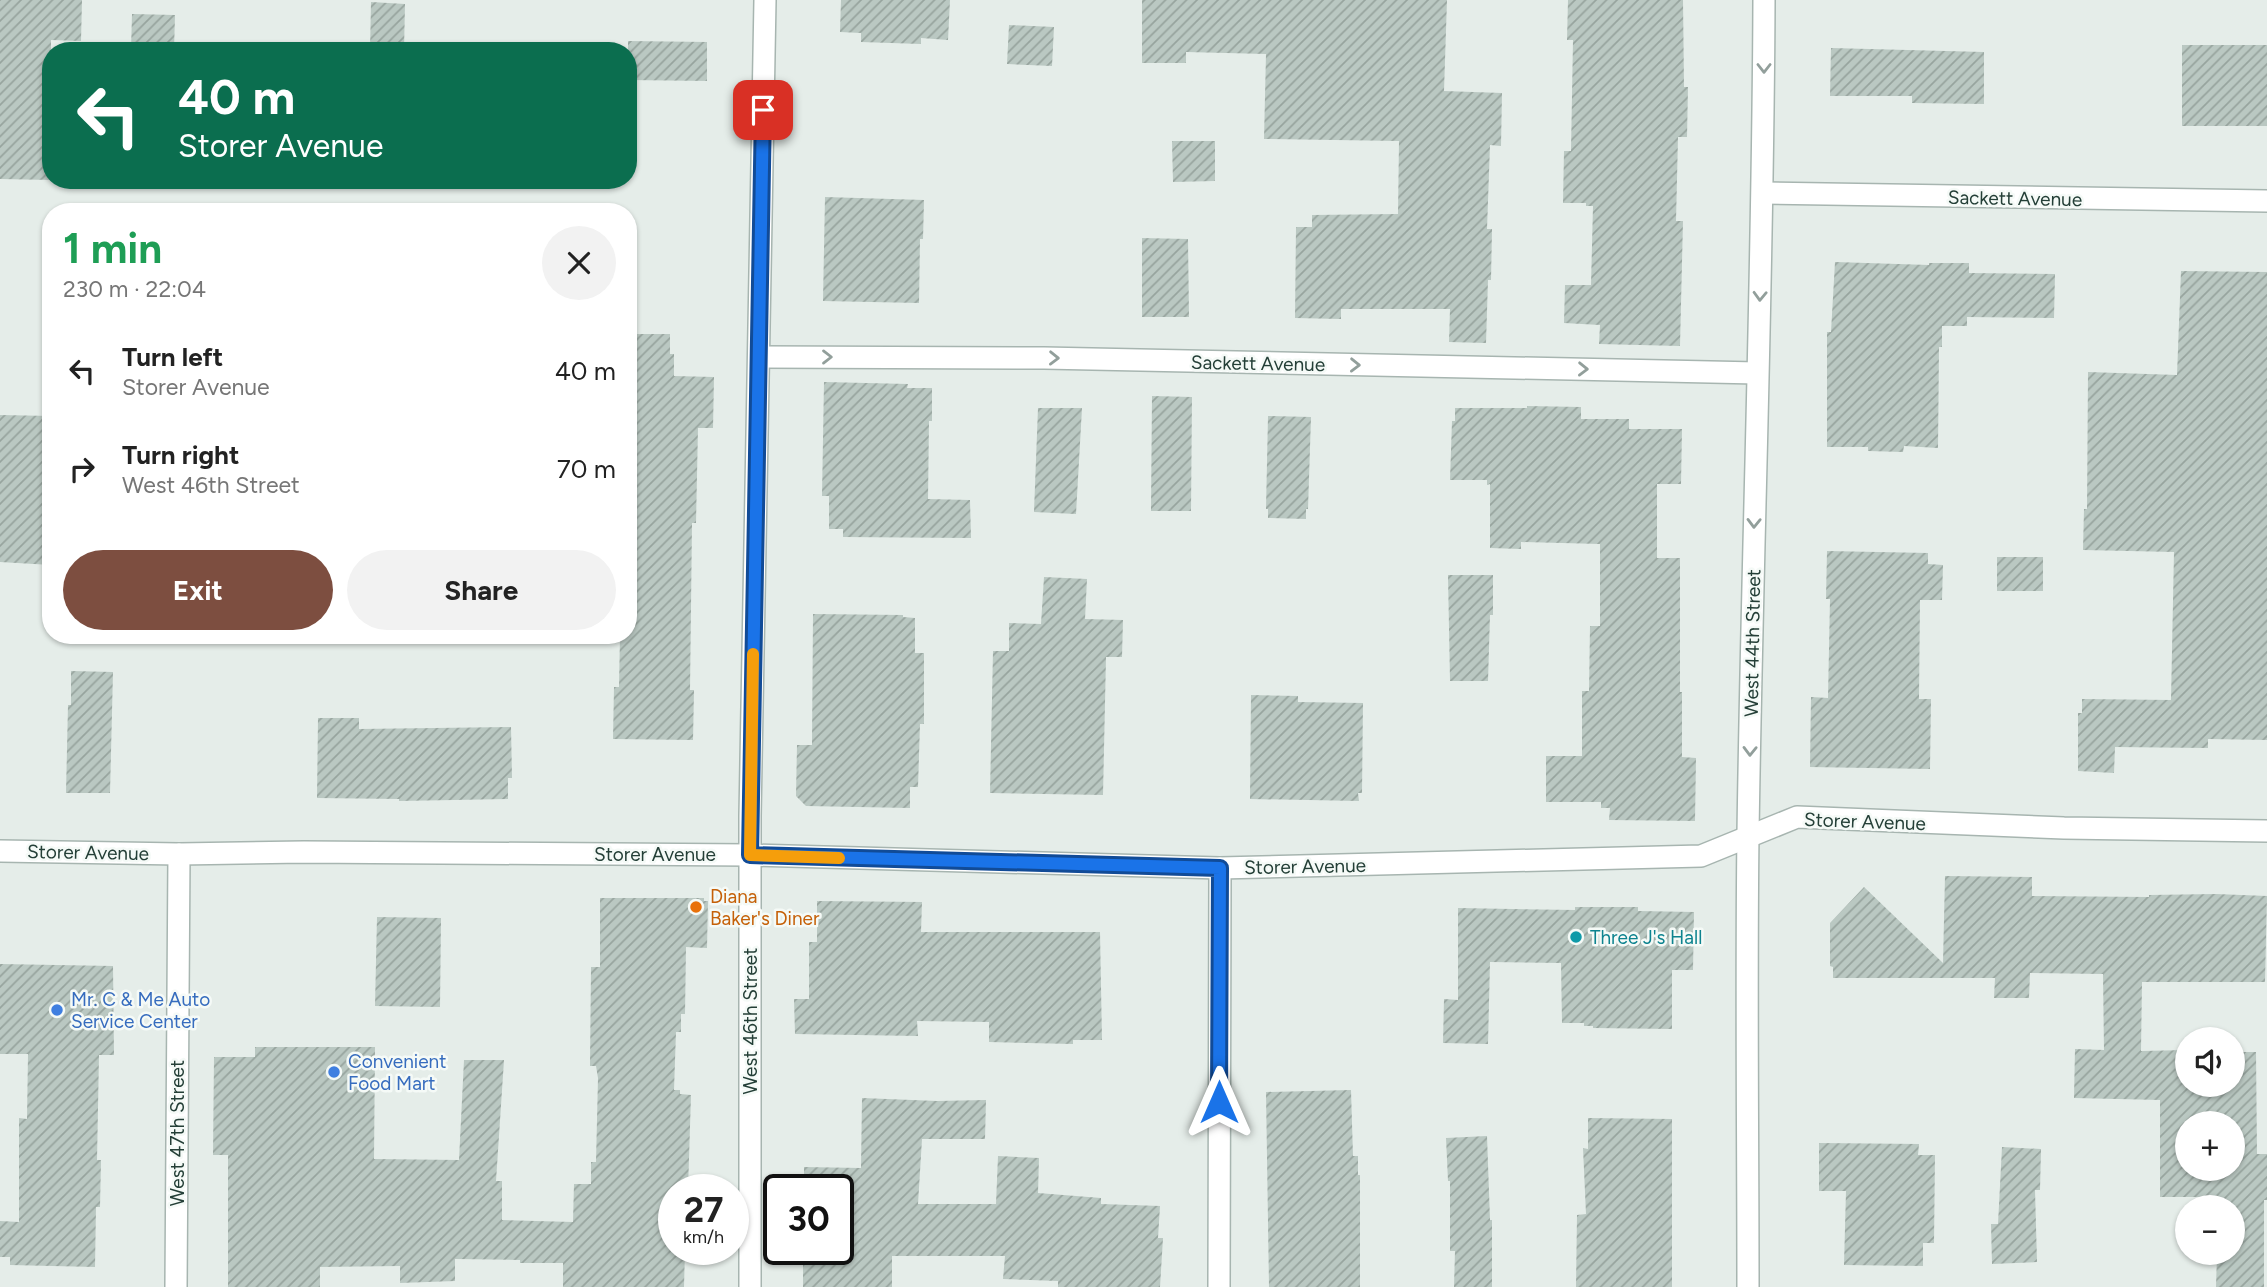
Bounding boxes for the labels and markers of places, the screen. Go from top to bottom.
pin [733,80,793,140]
place label: Diana Baker's Diner [710,885,820,930]
marker: Diana Baker's Diner [688,899,704,915]
place label: Three J's Hall [1590,926,1702,949]
marker: Three J's Hall [1568,929,1584,945]
place label: Mr. C & Me Auto Service Center [71,988,210,1033]
marker: Mr. C & Me Auto Service Center [49,1002,65,1018]
place label: Convenient Food Mart [348,1050,446,1095]
marker: Convenient Food Mart [326,1064,342,1080]

